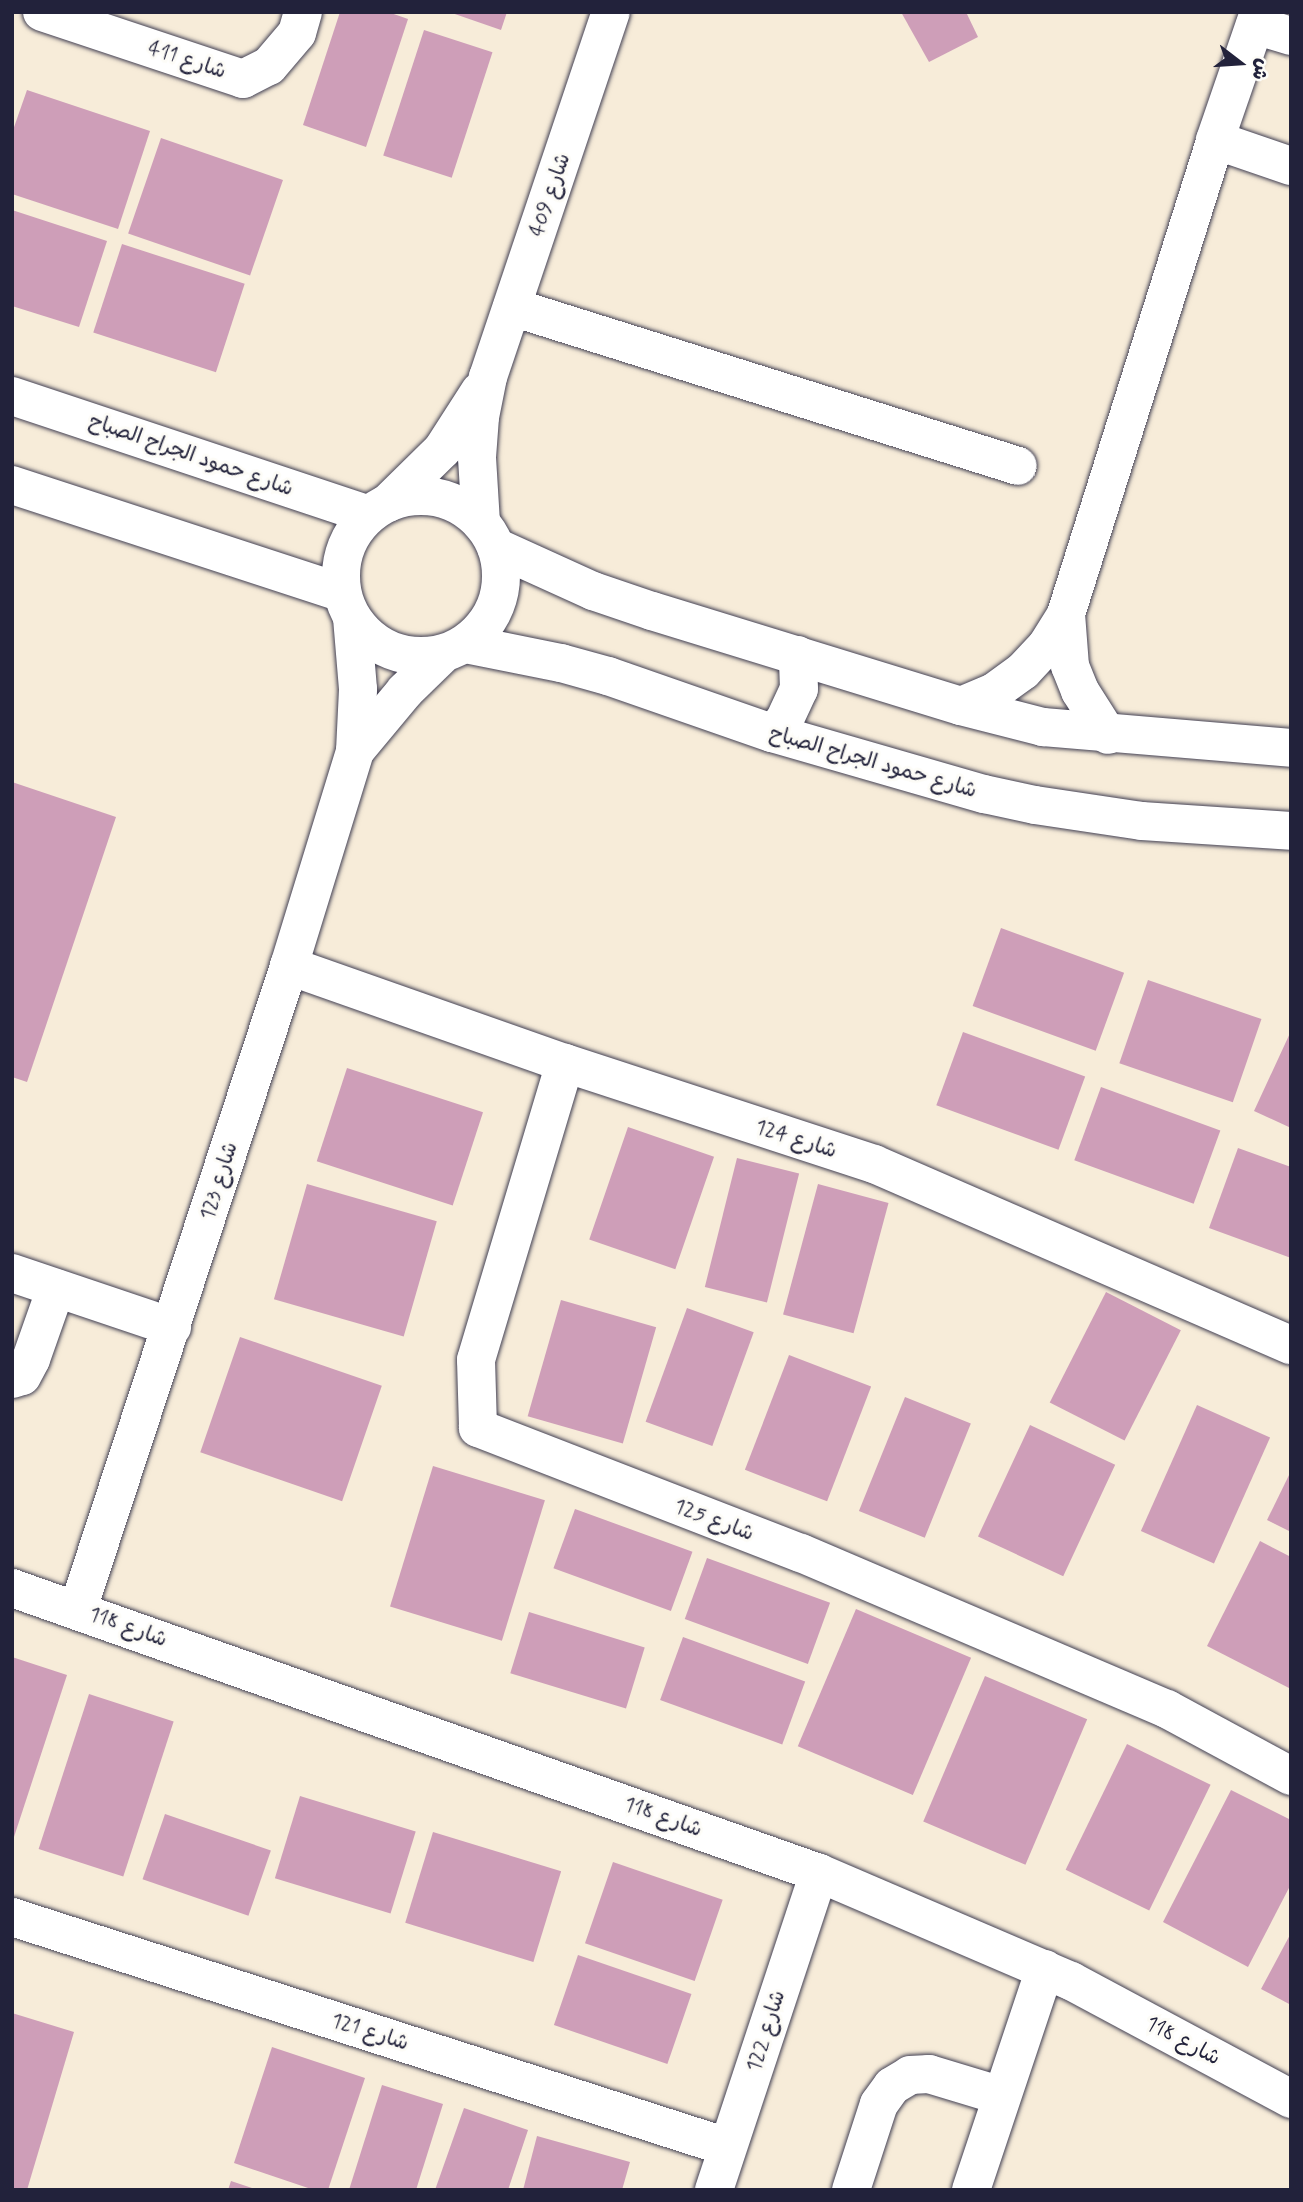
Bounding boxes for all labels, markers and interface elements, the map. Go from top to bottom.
north arrow [1205,28,1275,98]
street label: شارع 411 [145,36,229,84]
text: ش [1246,56,1276,83]
street label: شارع 409 [524,150,576,240]
street label: شارع حمود الجراح الصباح [86,408,296,502]
street label: شارع حمود الجراح الصباح [767,720,979,804]
street label: شارع 124 [752,1114,840,1164]
street label: شارع 123 [195,1139,243,1223]
street label: شارع 125 [671,1493,757,1547]
street label: شارع 118 [86,1601,170,1653]
street label: شارع 118 [621,1791,705,1843]
street label: شارع 122 [741,1987,791,2075]
street label: شارع 121 [328,2008,412,2056]
street label: شارع 118 [1141,2011,1225,2071]

